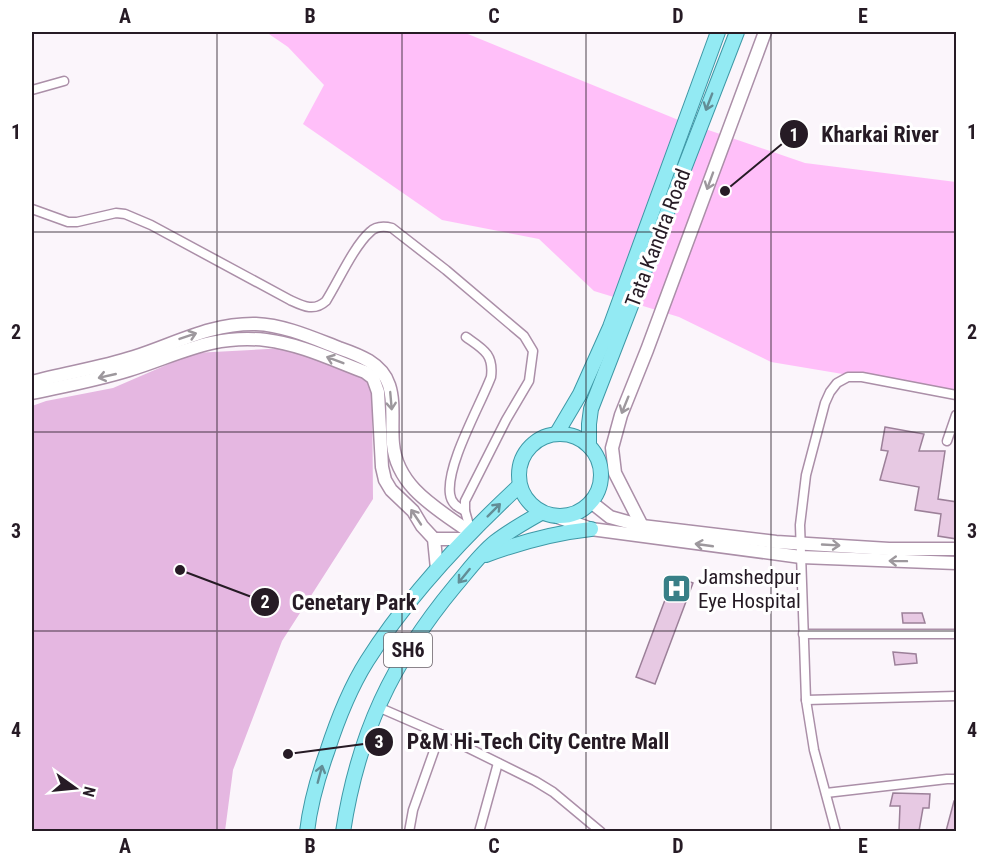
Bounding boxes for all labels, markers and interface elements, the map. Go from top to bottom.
text: A [119,4,131,28]
text: B [304,4,316,28]
text: C [488,4,500,28]
text: D [672,4,684,28]
text: E [858,4,868,28]
one-way arrow [703,93,714,111]
callout: Kharkai River [779,114,951,154]
text: 1 [11,120,21,144]
text: 1 [967,120,977,144]
text: Kharkai River [821,122,939,147]
text: 1 [789,124,799,145]
street label: Tata Kandra Road [621,166,695,310]
one-way arrow [704,171,715,190]
text: 2 [11,320,21,344]
text: 2 [967,320,977,344]
one-way arrow [178,330,197,341]
one-way arrow [326,354,344,365]
one-way arrow [97,370,116,382]
one-way arrow [386,391,397,410]
one-way arrow [619,395,630,413]
one-way arrow [486,502,501,517]
one-way arrow [410,509,423,526]
text: 3 [11,519,21,543]
text: 3 [967,519,977,543]
one-way arrow [694,540,714,551]
one-way arrow [821,540,841,551]
one-way arrow [889,556,909,567]
place label: Jamshedpur Eye Hospital [698,565,801,613]
one-way arrow [457,568,470,584]
hospital icon: Jamshedpur Eye Hospital [661,573,693,605]
callout: Cenetary Park [250,582,429,622]
text: Cenetary Park [292,590,417,615]
text: 2 [260,591,270,612]
road number: SH6 [384,633,432,667]
text: 4 [11,718,21,742]
text: 4 [967,718,977,742]
callout: P&M Hi-Tech City Centre Mall [364,722,681,762]
text: P&M Hi-Tech City Centre Mall [407,729,669,754]
text: 3 [374,731,384,752]
north arrow [45,758,105,818]
one-way arrow [314,765,326,784]
text: N [79,785,99,799]
text: A [119,834,131,858]
text: B [304,834,316,858]
text: C [488,834,500,858]
text: D [672,834,684,858]
text: E [858,834,868,858]

